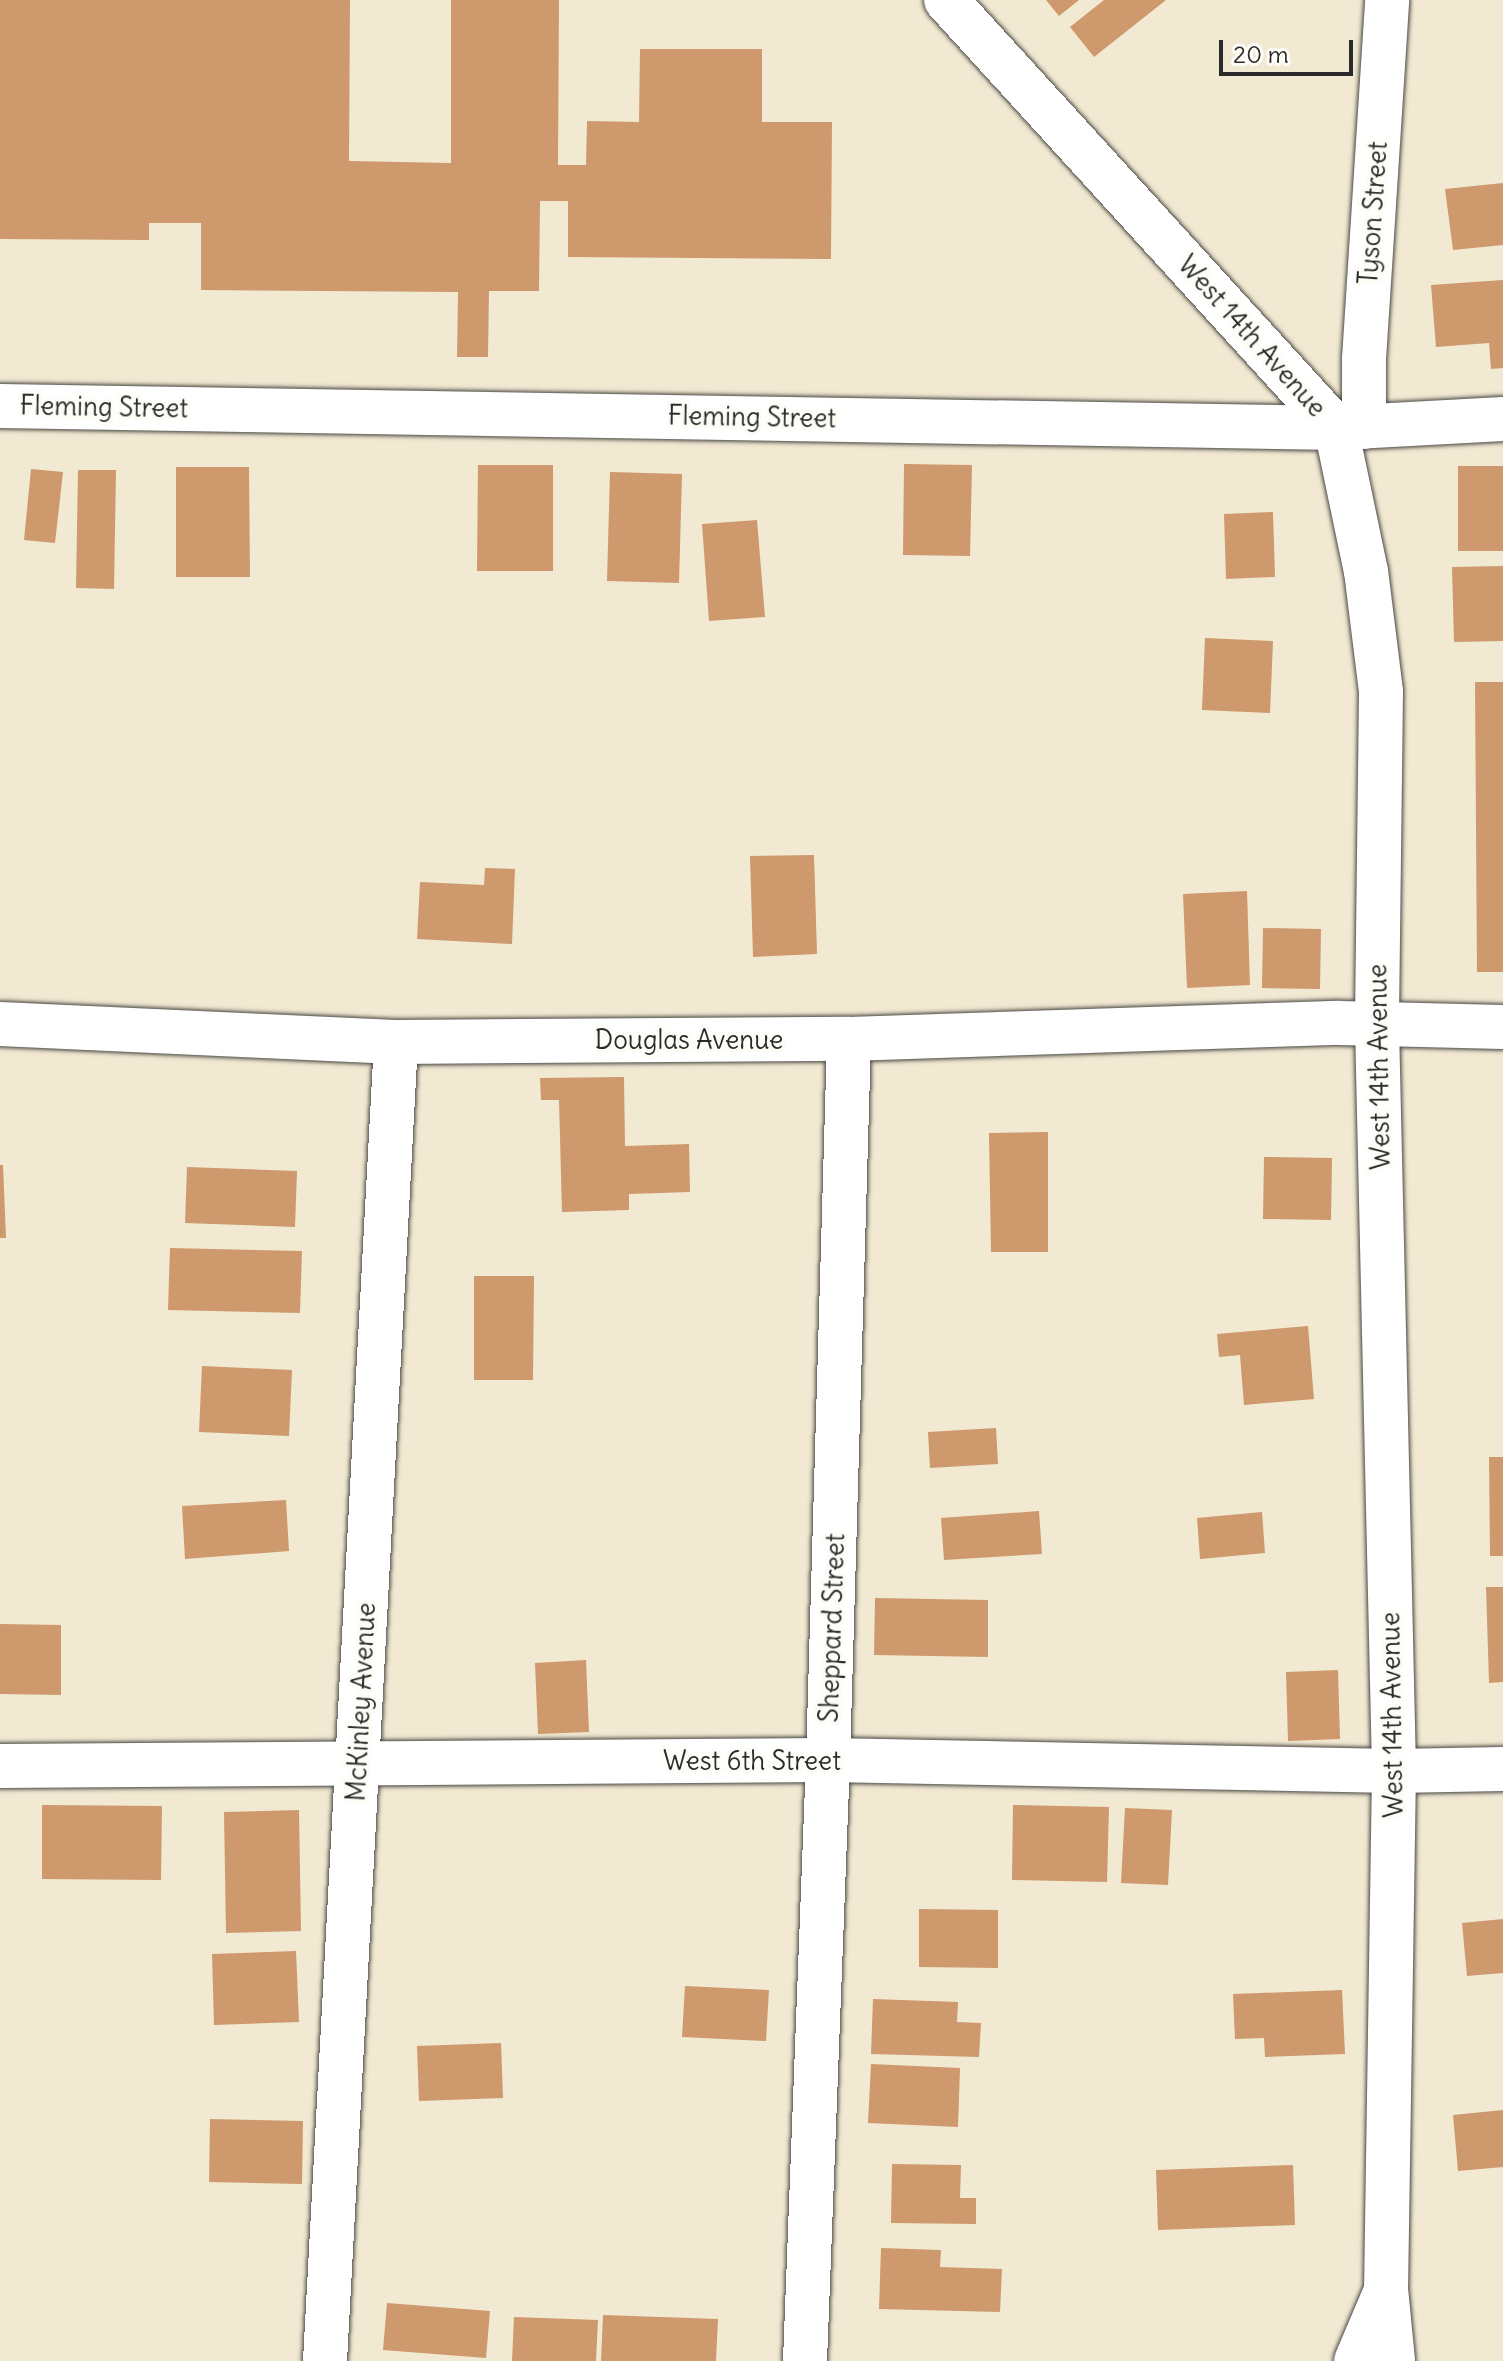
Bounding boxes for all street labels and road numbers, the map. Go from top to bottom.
street label: Tyson Street [1352,140,1394,286]
street label: West 14th Avenue [1172,249,1332,423]
street label: Fleming Street [20,390,188,424]
street label: Fleming Street [668,400,836,434]
street label: West 14th Avenue [1362,964,1396,1170]
street label: Douglas Avenue [595,1024,783,1056]
street label: Sheppard Street [813,1533,851,1723]
street label: McKinley Avenue [340,1602,382,1802]
street label: West 14th Avenue [1375,1612,1409,1818]
street label: West 6th Street [663,1745,841,1777]

